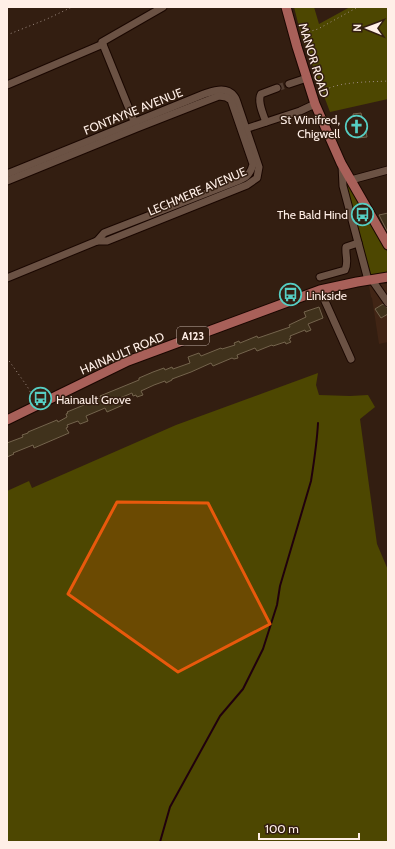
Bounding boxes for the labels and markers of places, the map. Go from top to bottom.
place label: St Winifred, Chigwell [280,112,340,141]
church icon: St Winifred, Chigwell [343,113,369,139]
bus stop icon: The Bald Hind [350,201,376,227]
place label: The Bald Hind [277,207,348,222]
bus stop icon: Linkside [277,282,303,308]
place label: Linkside [306,288,347,303]
bus stop icon: Hainault Grove [27,386,53,412]
place label: Hainault Grove [56,392,131,407]

